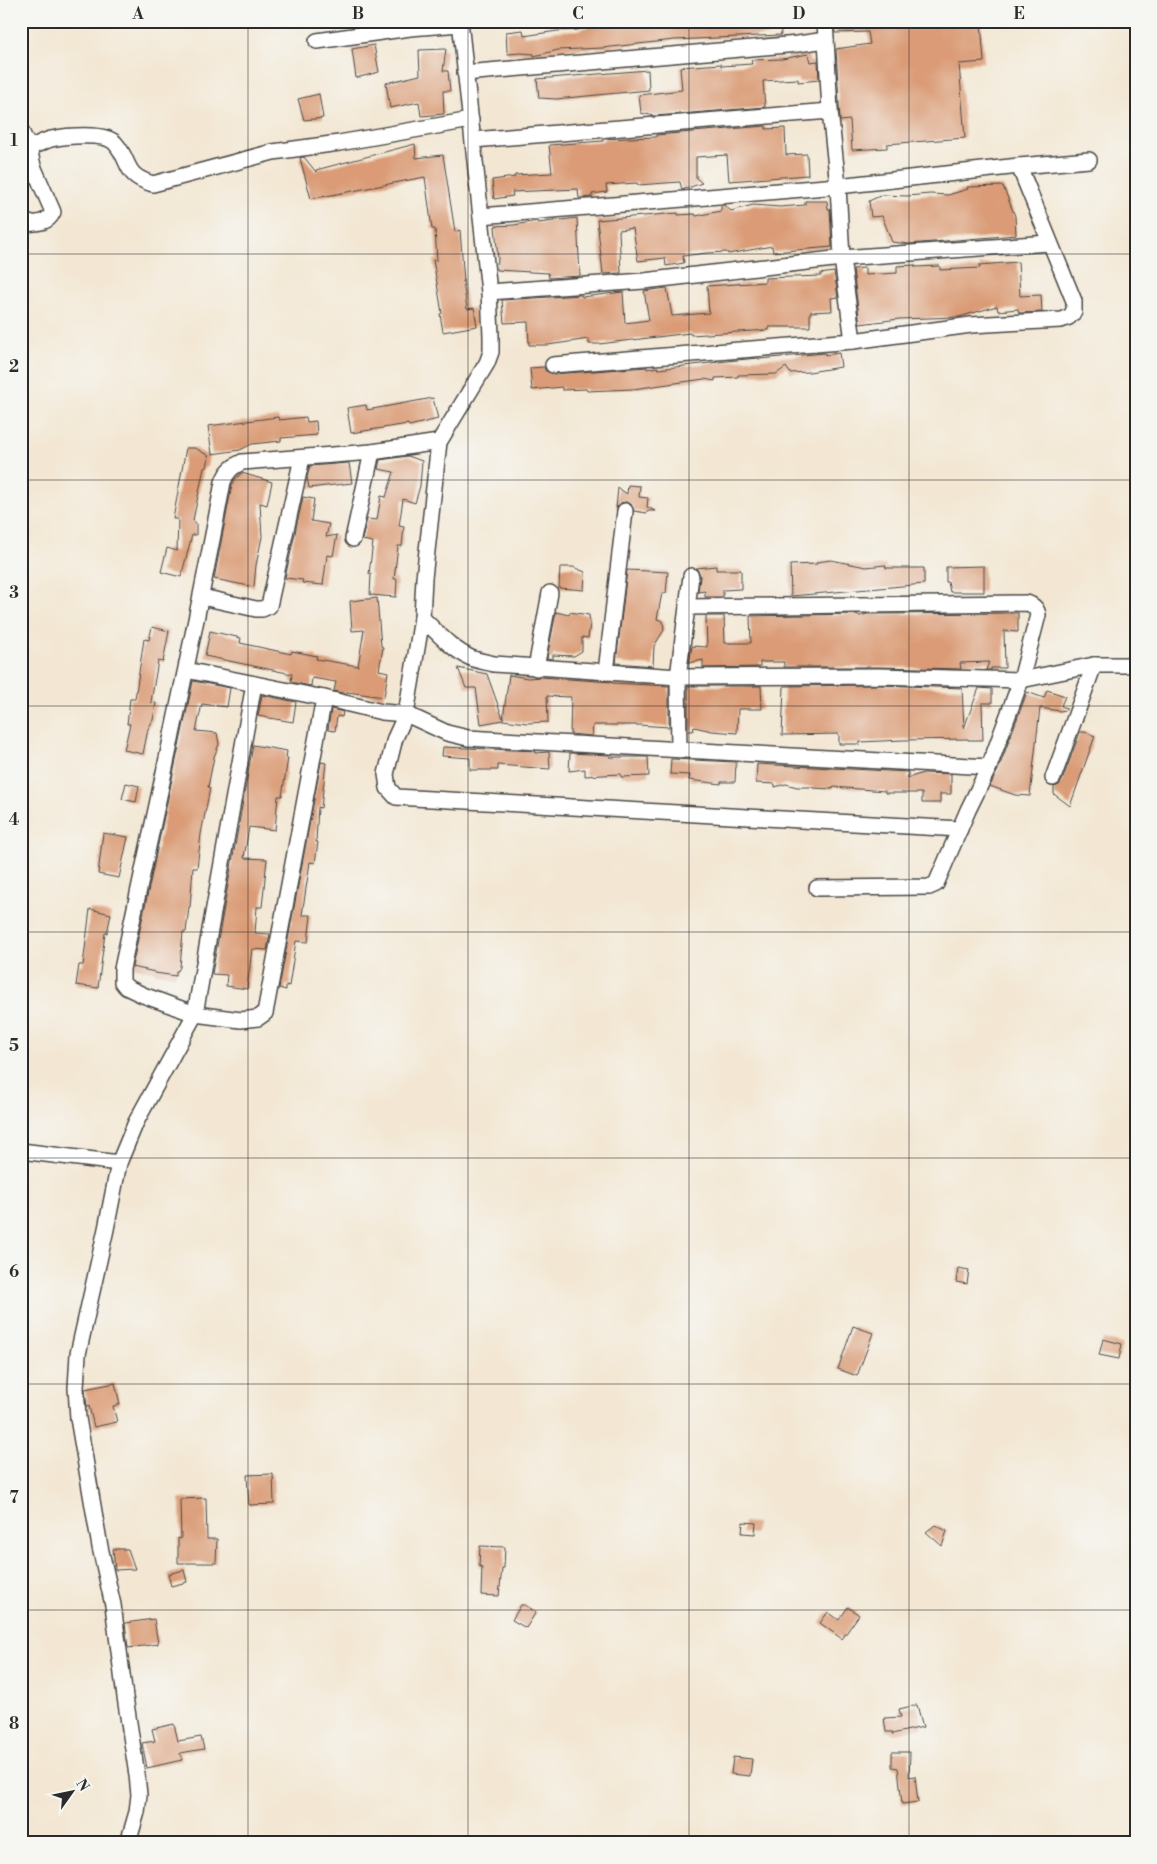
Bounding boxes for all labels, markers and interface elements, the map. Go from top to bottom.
text: A [131,4,144,24]
text: B [352,4,364,24]
text: C [572,4,584,24]
text: D [793,4,806,24]
text: E [1013,4,1025,24]
text: 1 [10,131,18,151]
text: 2 [9,357,19,377]
text: 3 [9,583,19,603]
text: 4 [9,810,20,830]
text: 5 [9,1036,19,1056]
text: 6 [9,1262,19,1282]
text: 7 [9,1488,19,1508]
text: 8 [9,1714,19,1734]
north arrow [48,1766,98,1816]
text: N [71,1776,93,1795]

